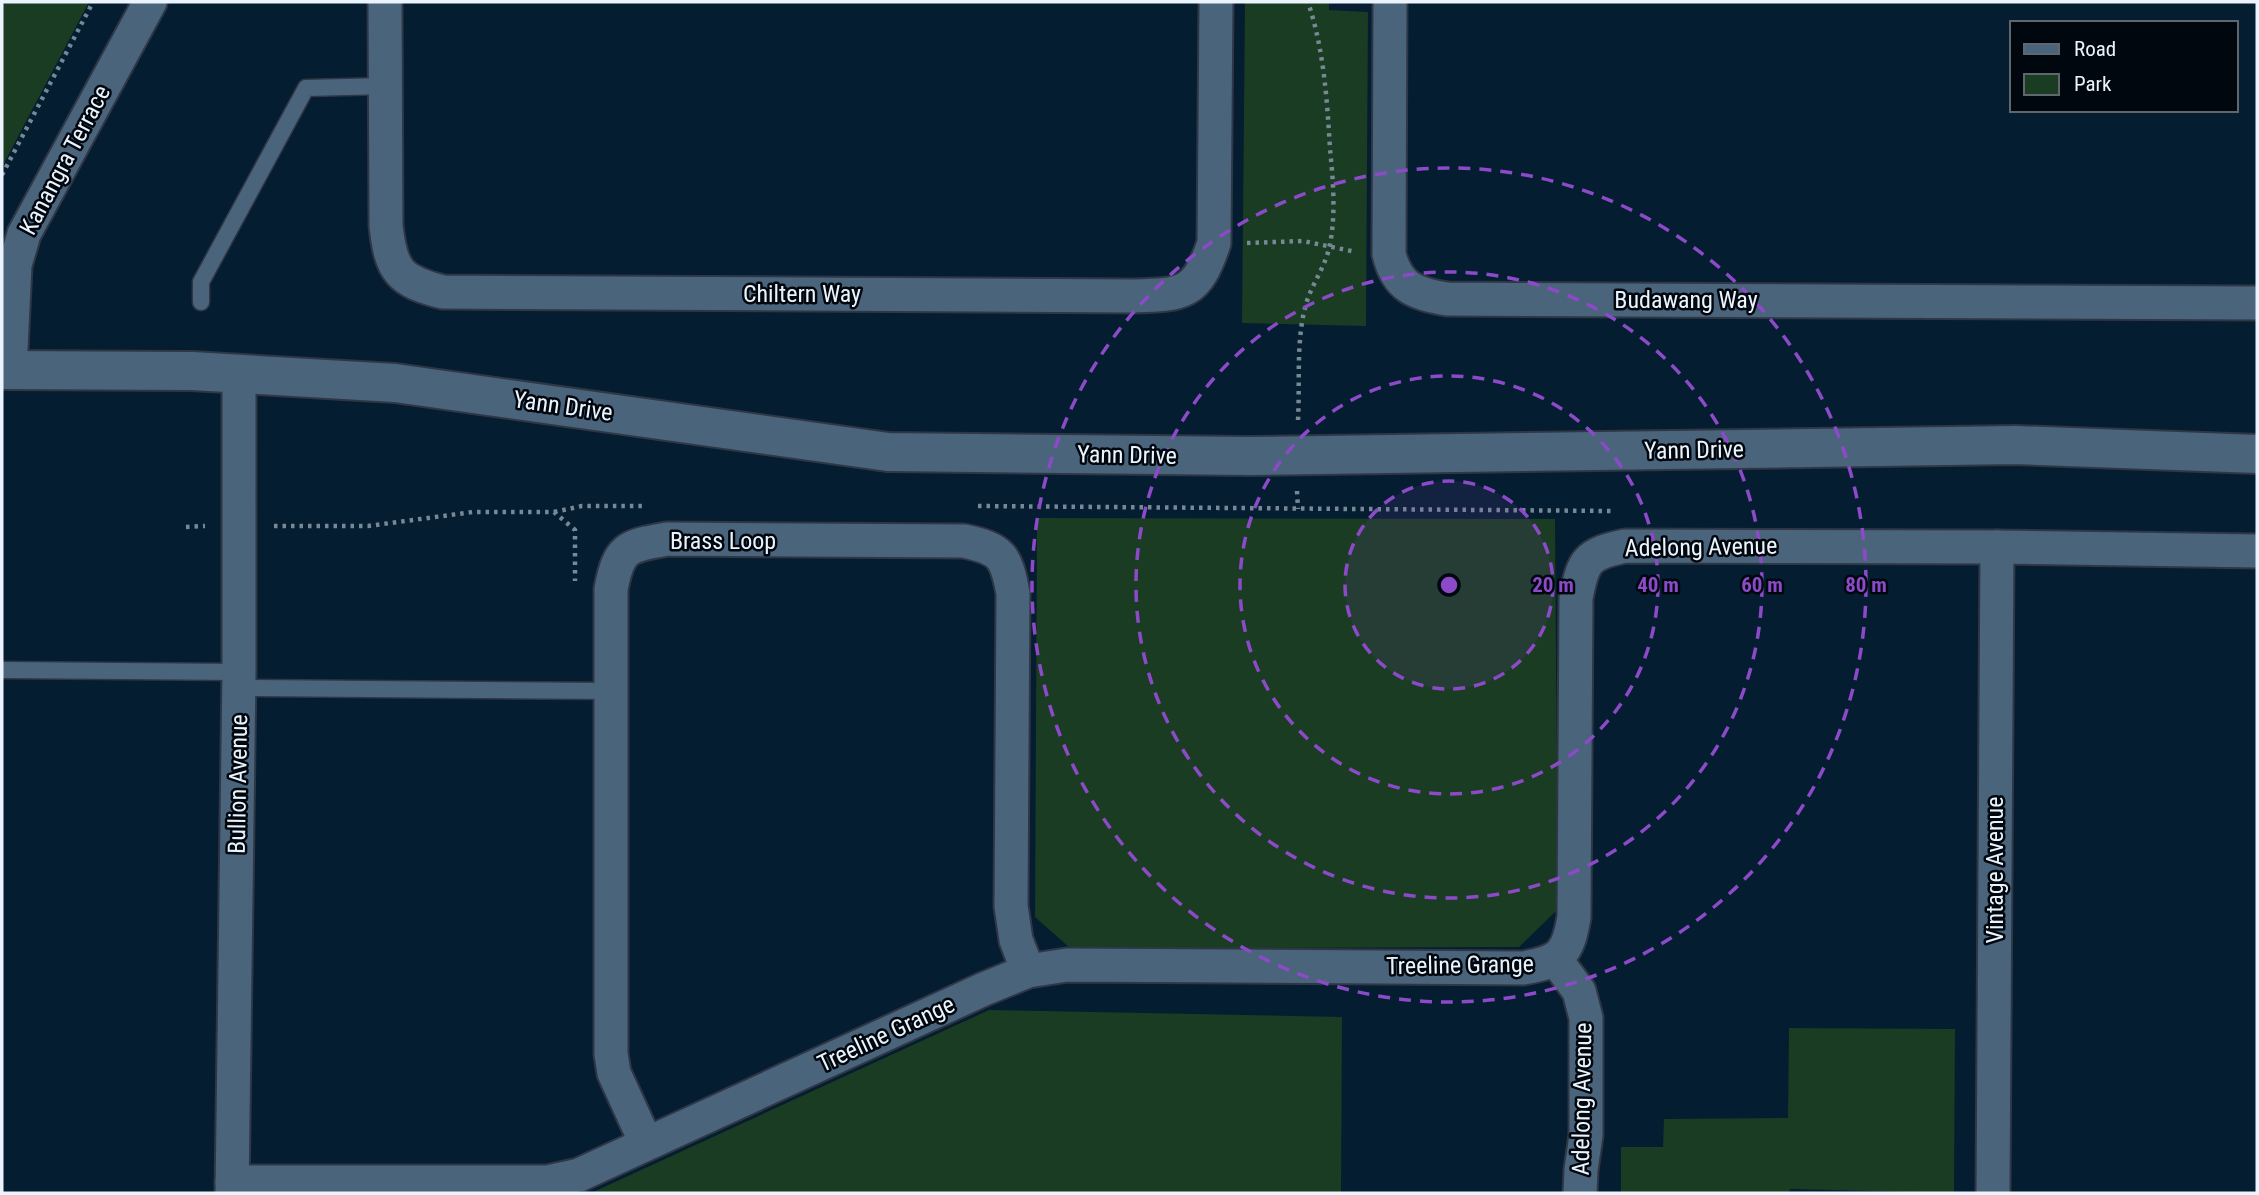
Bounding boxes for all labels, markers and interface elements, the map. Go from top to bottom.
legend [2010,21,2238,112]
text: Road [2074,37,2116,61]
text: Park [2074,72,2112,96]
street label: Kanangra Terrace [14,81,116,239]
street label: Chiltern Way [743,280,861,308]
street label: Budawang Way [1614,286,1758,314]
street label: Yann Drive [512,385,614,427]
street label: Yann Drive [1644,435,1744,465]
street label: Yann Drive [1077,440,1177,470]
street label: Brass Loop [670,527,776,555]
street label: Adelong Avenue [1624,532,1778,562]
centre of rings [1437,573,1461,597]
text: 20 m [1532,573,1574,597]
text: 40 m [1637,573,1679,597]
text: 60 m [1741,573,1783,597]
text: 80 m [1845,573,1887,597]
street label: Bullion Avenue [223,714,253,854]
street label: Vintage Avenue [1981,797,2009,943]
street label: Treeline Grange [1386,950,1534,980]
street label: Treeline Grange [813,990,959,1078]
street label: Adelong Avenue [1567,1022,1597,1176]

